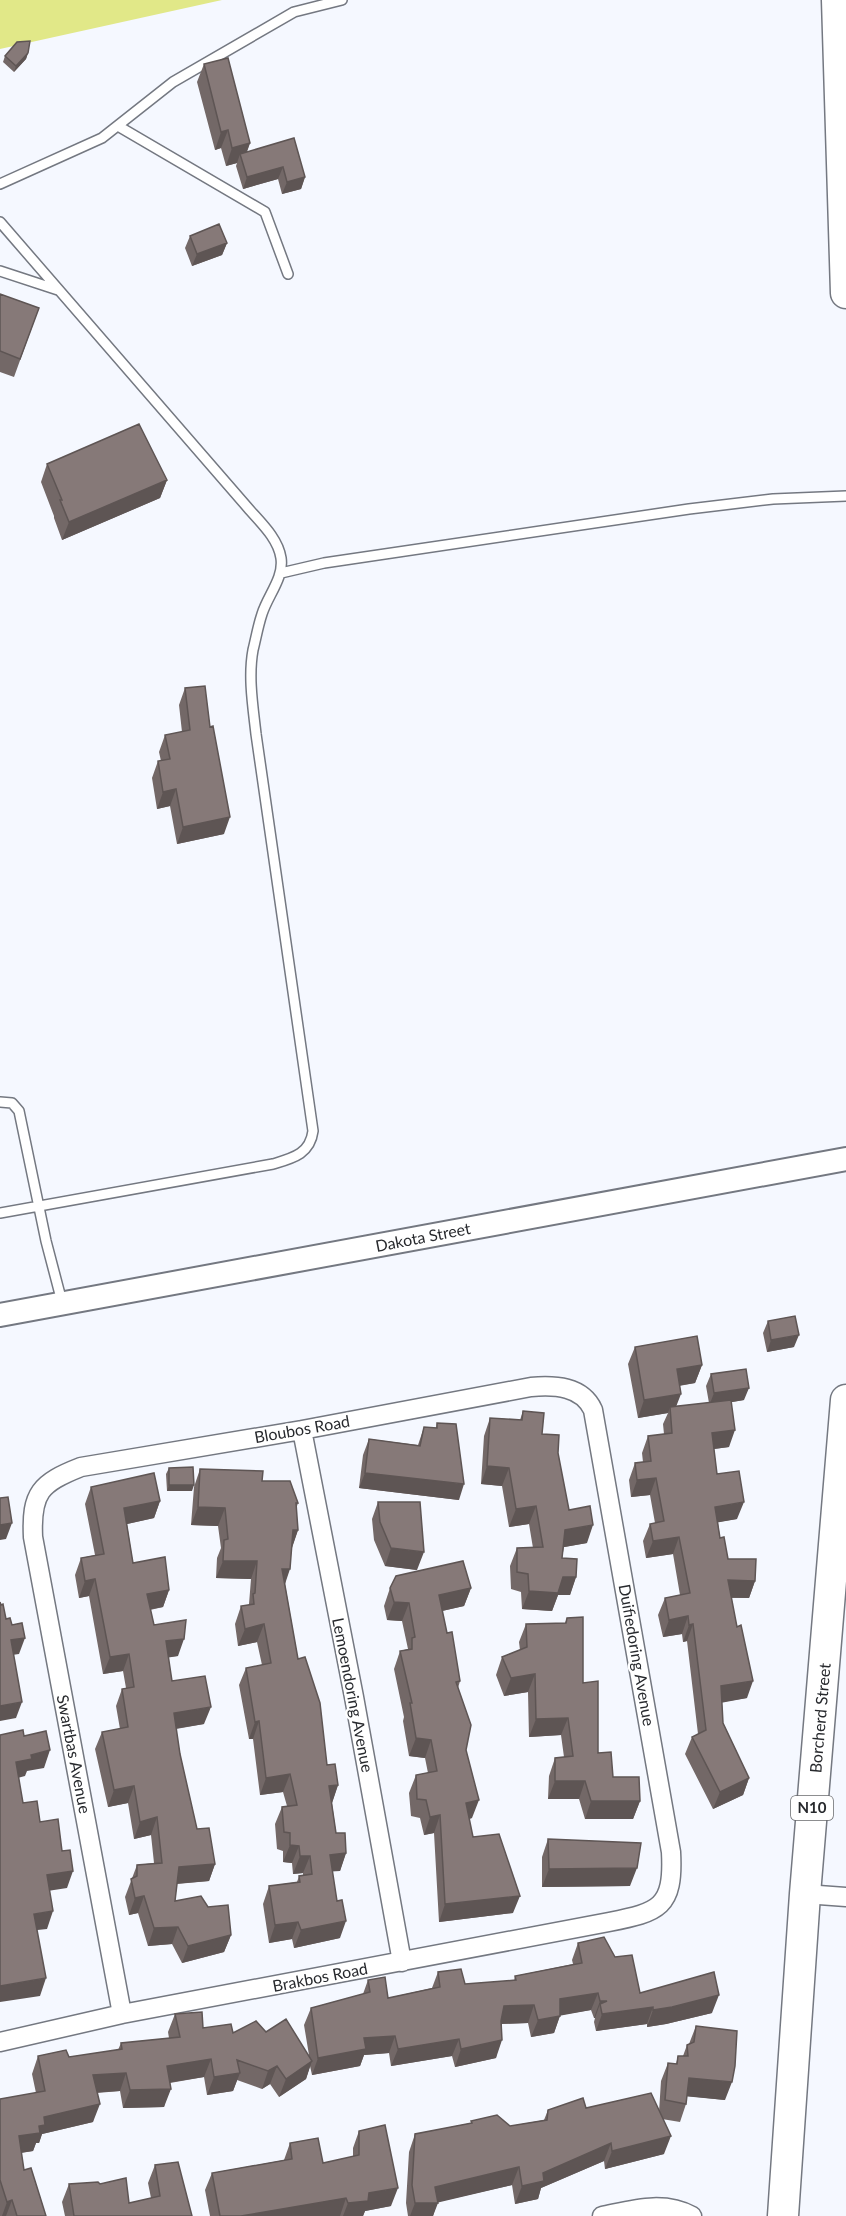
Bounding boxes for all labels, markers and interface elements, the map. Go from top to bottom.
street label: Dakota Street [374,1218,472,1255]
street label: Bloubos Road [253,1411,351,1446]
street label: Duifiedoring Avenue [616,1582,659,1727]
street label: Lemoendoring Avenue [329,1616,378,1774]
street label: Borcherd Street [805,1662,834,1774]
street label: Swartbas Avenue [54,1693,95,1815]
road number: N10 [791,1796,833,1820]
street label: Brakbos Road [271,1958,369,1995]

